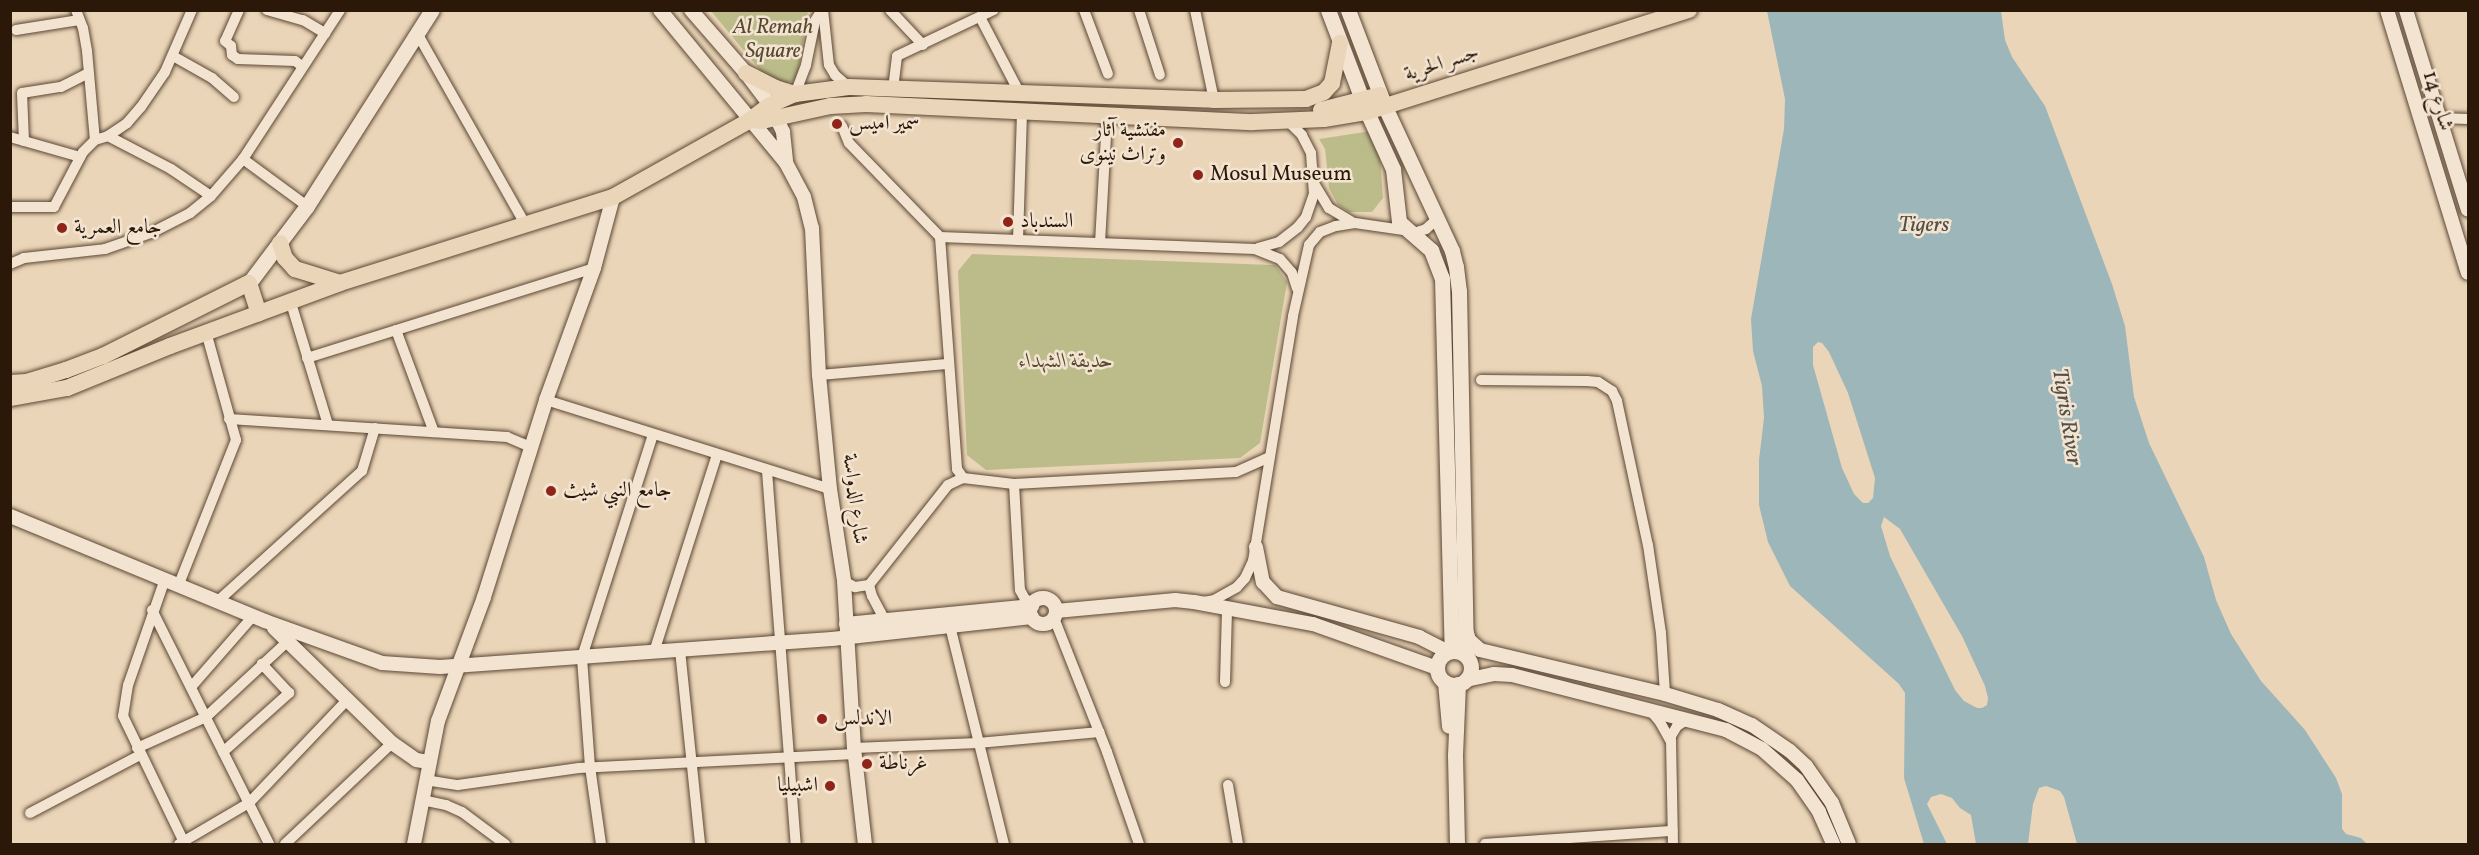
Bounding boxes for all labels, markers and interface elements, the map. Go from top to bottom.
park label: Al Remah Square [733,15,813,65]
street label: جسر الحرية [1401,40,1483,88]
street label: شارع 14 [2416,68,2458,134]
place label: سمير اميس [849,111,920,137]
marker: سمير اميس [830,117,844,131]
place label: مفتشية آثار وتراث نينوى [1079,118,1166,168]
marker: مفتشية آثار وتراث نينوى [1171,136,1185,150]
place label: Mosul Museum [1210,162,1352,188]
marker: Mosul Museum [1191,168,1205,182]
place label: السندباد [1020,209,1073,235]
water label: Tigers [1899,213,1949,239]
place label: جامع العمرية [74,215,162,241]
marker: السندباد [1001,215,1015,229]
marker: جامع العمرية [55,221,69,235]
park label: حديقة الشهداء [1019,349,1113,375]
water label: Tigris River [2045,366,2087,468]
street label: شارع الدواسة [836,452,872,546]
place label: جامع النبي شيث [563,478,672,504]
marker: جامع النبي شيث [544,484,558,498]
place label: الاندلس [834,706,892,732]
marker: الاندلس [815,712,829,726]
place label: غرناطة [879,751,928,777]
marker: غرناطة [860,757,874,771]
place label: اشبيليا [777,773,818,799]
marker: اشبيليا [823,779,837,793]

